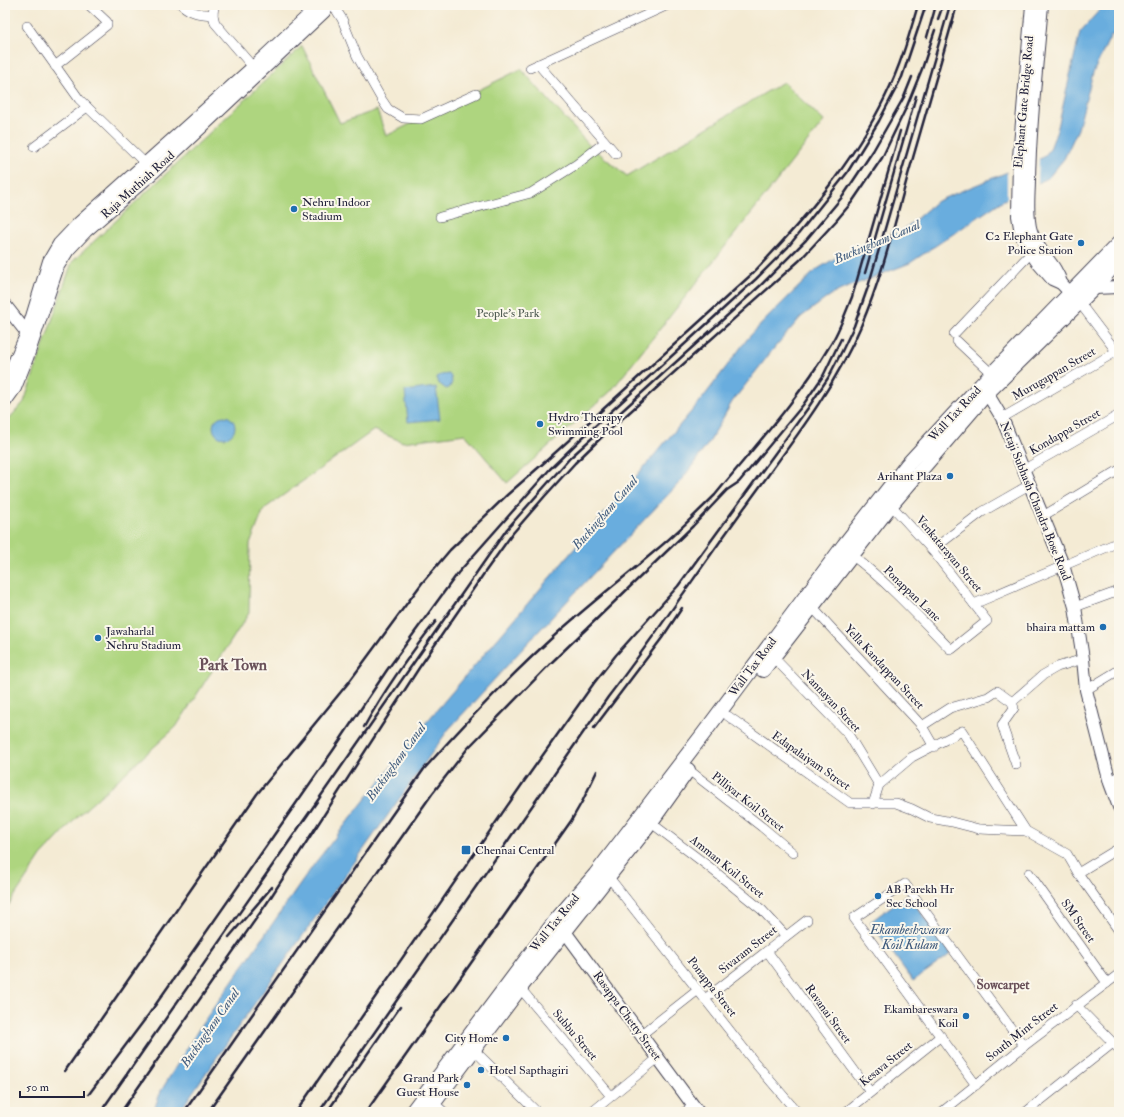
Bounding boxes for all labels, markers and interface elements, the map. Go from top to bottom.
street label: Elephant Gate Bridge Road [1011,35,1037,169]
street label: Raja Muthiah Road [98,148,178,222]
place label: Nehru Indoor Stadium [302,195,370,224]
marker: Nehru Indoor Stadium [289,204,299,214]
water label: Buckingham Canal [831,216,923,268]
place label: C2 Elephant Gate Police Station [985,229,1073,258]
marker: C2 Elephant Gate Police Station [1076,238,1086,248]
park label: People's Park [477,306,540,321]
street label: Murugappan Street [1010,344,1098,404]
street label: Wall Tax Road [925,383,984,446]
street label: Kondappa Street [1027,406,1103,458]
place label: Hydro Therapy Swimming Pool [548,410,623,439]
marker: Hydro Therapy Swimming Pool [535,419,545,429]
street label: Netaji Subhash Chandra Bose Road [996,419,1074,583]
place label: Arihant Plaza [876,469,943,484]
marker: Arihant Plaza [945,471,955,481]
water label: Buckingham Canal [568,472,642,554]
street label: Venkatarayan Street [913,513,985,595]
street label: Ponappan Lane [880,563,944,625]
place label: bhaira mattam [1027,620,1096,635]
street label: Yella Kandappan Street [841,621,927,713]
marker: bhaira mattam [1098,622,1108,632]
place label: Jawaharlal Nehru Stadium [105,624,182,653]
marker: Jawaharlal Nehru Stadium [93,633,103,643]
street label: Wall Tax Road [725,634,780,700]
district label: Park Town [199,655,268,675]
street label: Nannayan Street [798,666,864,736]
water label: Buckingham Canal [362,719,430,805]
street label: Edapalaiyam Street [769,728,853,794]
street label: Pilliyar Koil Street [709,769,787,835]
street label: Amman Koil Street [686,832,767,902]
place label: Chennai Central [475,843,554,858]
marker: Chennai Central [460,844,472,856]
place label: AB Parekh Hr Sec School [885,882,954,911]
street label: Wall Tax Road [526,891,583,956]
marker: AB Parekh Hr Sec School [873,891,883,901]
street label: SM Street [1058,896,1098,946]
street label: Sivaram Street [716,922,780,977]
water label: Ekambeshwarar Koil Kulam [869,922,952,953]
street label: Ponappa Street [684,954,740,1020]
street label: Rasappa Chetty Street [590,968,665,1064]
district label: Sowcarpet [977,977,1030,994]
street label: Ravanai Street [802,982,854,1046]
water label: Buckingham Canal [176,985,243,1071]
street label: South Mint Street [983,999,1061,1065]
place label: Ekambareswara Koil [883,1002,959,1031]
street label: Subbu Street [549,1006,601,1064]
marker: Ekambareswara Koil [961,1011,971,1021]
place label: City Home [445,1031,498,1046]
marker: City Home [501,1033,511,1043]
street label: Kesava Street [857,1038,916,1090]
place label: Hotel Sapthagiri [489,1063,569,1078]
marker: Hotel Sapthagiri [476,1065,486,1075]
place label: Grand Park Guest House [396,1071,459,1100]
scale bar [20,1073,84,1099]
text: 50 m [26,1080,50,1095]
marker: Grand Park Guest House [462,1080,472,1090]

